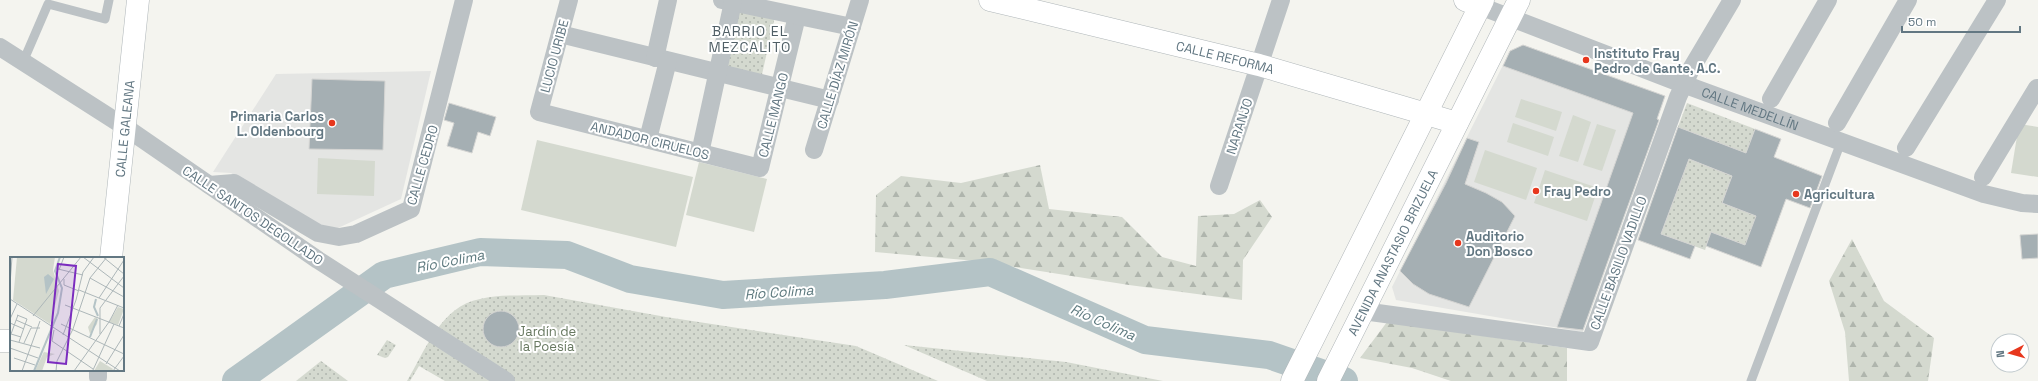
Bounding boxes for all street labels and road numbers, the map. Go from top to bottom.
street label: LUCIO URIBE [537,18,572,95]
street label: CALLE DÍAZ MIRÓN [813,19,862,131]
street label: CALLE REFORMA [1174,37,1276,78]
street label: CALLE MANGO [755,71,792,159]
street label: CALLE GALEANA [111,79,139,178]
street label: CALLE MEDELLÍN [1699,83,1801,134]
street label: NARANJO [1222,96,1257,156]
street label: ANDADOR CIRUELOS [589,118,711,163]
street label: CALLE CEDRO [403,123,442,207]
street label: CALLE SANTOS DEGOLLADO [179,162,326,269]
street label: AVENIDA ANASTASIO BRIZUELA [1344,166,1442,338]
street label: CALLE BASILIO VADILLO [1586,194,1651,332]

